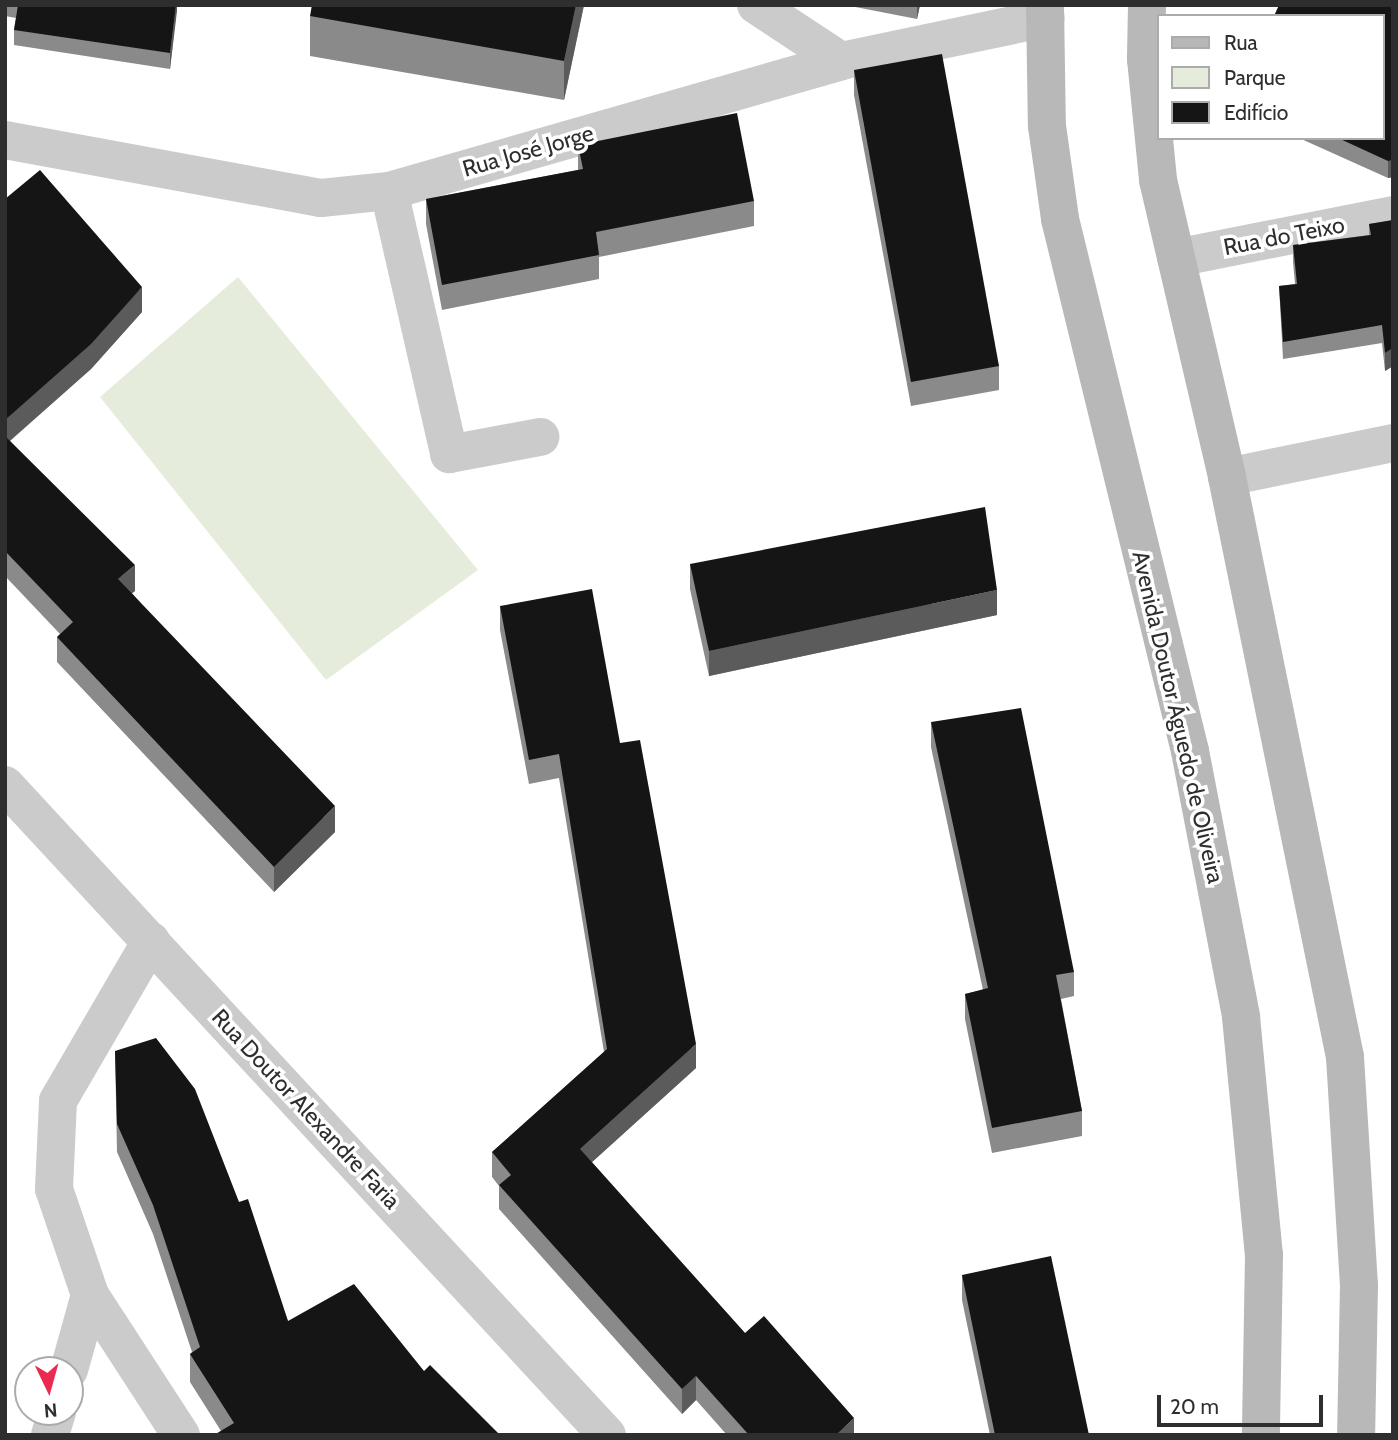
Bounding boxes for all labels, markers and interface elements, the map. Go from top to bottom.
legend [1156,14,1384,140]
text: Rua [1224,30,1258,55]
text: Parque [1224,65,1286,90]
text: Edifício [1224,100,1288,125]
street label: Rua José Jorge [459,119,597,183]
street label: Rua do Teixo [1221,211,1347,261]
street label: Avenida Doutor Águedo de Oliveira [1126,548,1230,886]
street label: Rua Doutor Alexandre Faria [206,1003,406,1215]
north arrow [14,1356,84,1426]
scale bar [1160,1380,1326,1424]
text: 20 m [1170,1394,1219,1419]
text: N [43,1398,58,1422]

